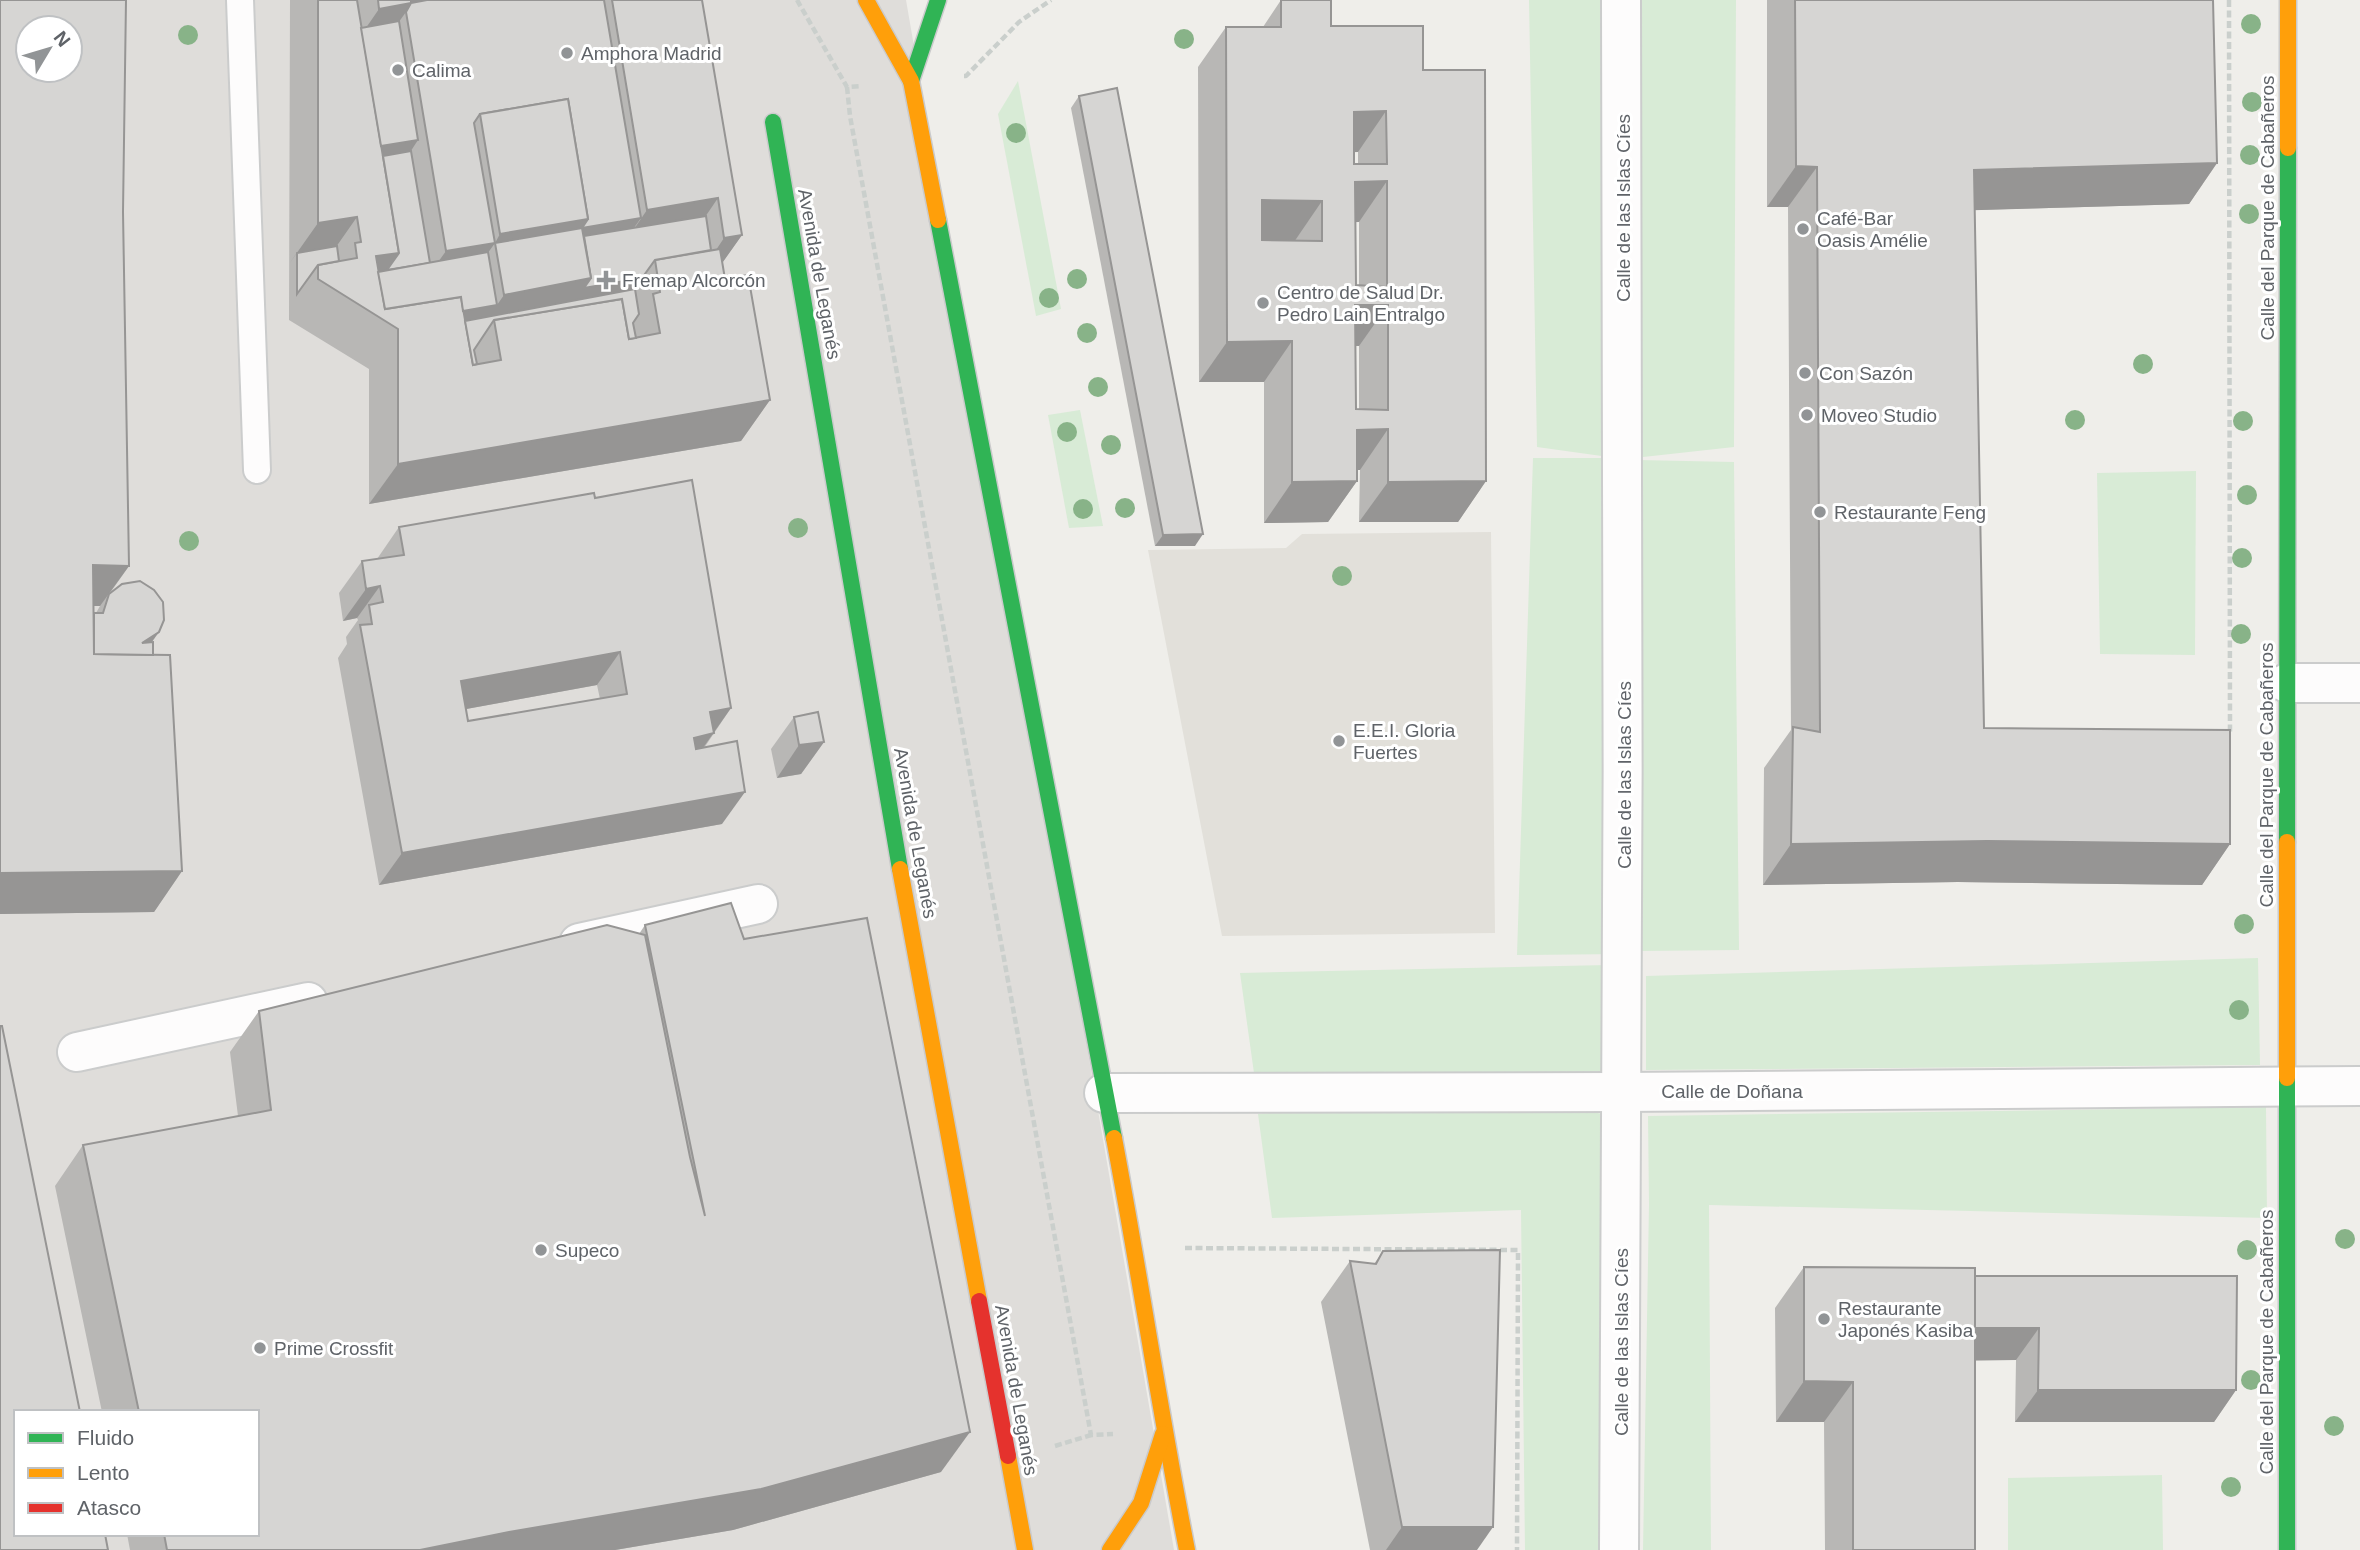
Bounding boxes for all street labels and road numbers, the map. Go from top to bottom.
street label: Calle del Parque de Cabañeros [2257,75,2278,341]
street label: Calle de las Islas Cíes [1613,114,1634,302]
street label: Avenida de Leganés [794,187,845,361]
street label: Calle del Parque de Cabañeros [2256,642,2277,908]
street label: Calle de las Islas Cíes [1614,681,1635,869]
street label: Avenida de Leganés [890,746,941,920]
street label: Calle de Doñana [1661,1081,1803,1102]
street label: Calle del Parque de Cabañeros [2256,1209,2277,1475]
street label: Calle de las Islas Cíes [1611,1248,1632,1436]
street label: Avenida de Leganés [991,1303,1042,1477]

